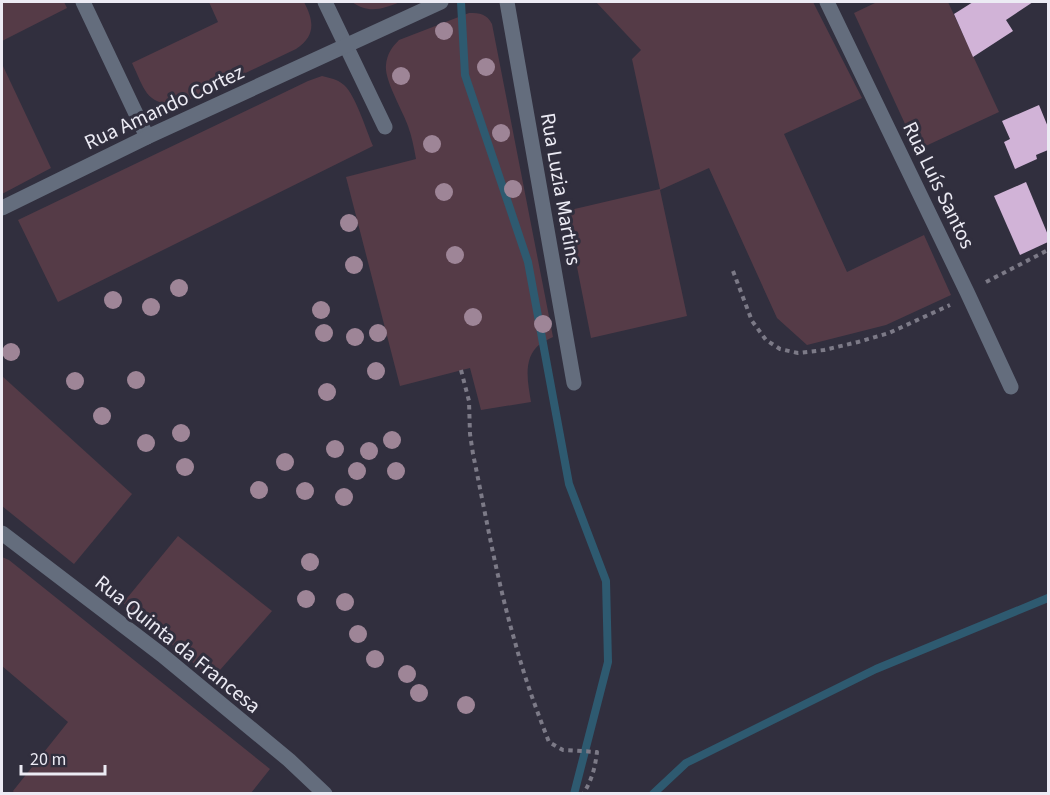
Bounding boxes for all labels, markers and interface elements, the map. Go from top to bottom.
street label: Rua Amando Cortez [79,57,249,157]
street label: Rua Luzia Martins [533,110,589,268]
street label: Rua Luís Santos [895,116,983,254]
street label: Rua Quinta da Francesa [89,568,267,720]
scale bar [21,738,105,776]
text: 20 m [30,747,66,772]

